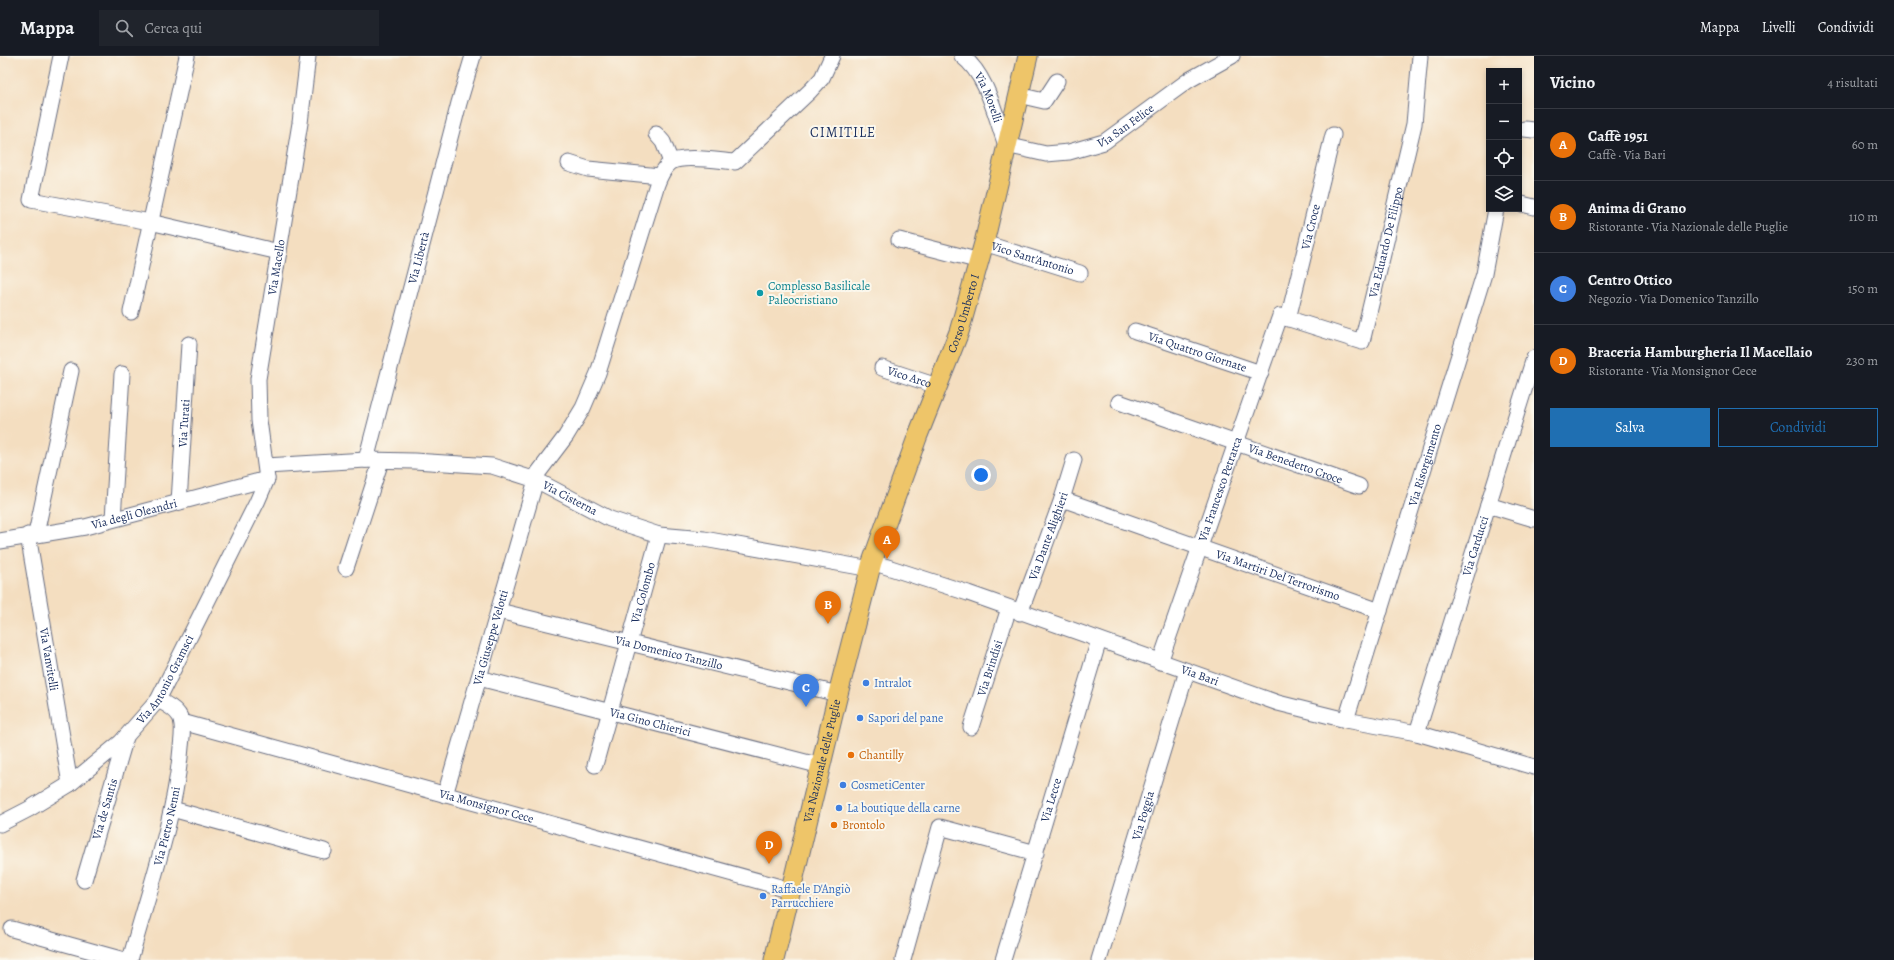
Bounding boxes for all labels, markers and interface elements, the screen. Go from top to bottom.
search box [99,10,379,46]
text: Mappa [20,15,75,41]
icon: search [113,17,135,39]
text: Cerca qui [145,18,202,38]
text: Mappa [1700,18,1740,37]
text: Livelli [1762,18,1796,37]
text: Condividi [1818,18,1874,37]
street label: Via Morelli [970,68,1006,125]
map controls [1486,68,1522,212]
button: + [1486,68,1522,104]
text: Vicino [1550,71,1595,94]
text: 4 risultati [1827,74,1878,91]
street label: Via San Felice [1095,100,1157,152]
button: − [1486,104,1522,140]
district label: CIMITILE [810,123,876,142]
text: Caffè 1951 [1588,126,1648,146]
text: A [1559,136,1567,153]
text: 60 m [1852,136,1878,153]
button: locate [1486,140,1522,176]
text: Caffè · Via Bari [1588,146,1666,163]
button: layers [1486,176,1522,212]
street label: Via Eduardo De Filippo [1365,185,1407,300]
text: Anima di Grano [1588,198,1686,218]
street label: Via Croce [1297,202,1324,252]
text: B [1559,208,1567,225]
text: 110 m [1849,208,1878,225]
text: Ristorante · Via Nazionale delle Puglie [1588,218,1788,235]
street label: Via Libertà [404,230,433,287]
street label: Vico Sant'Antonio [988,237,1076,279]
street label: Via Macello [264,238,289,297]
text: Centro Ottico [1588,270,1672,290]
street label: Corso Umberto I [944,272,983,355]
place label: Complesso Basilicale Paleocristiano [768,278,870,308]
text: C [1559,280,1567,297]
text: 150 m [1848,280,1878,297]
marker: Complesso Basilicale Paleocristiano [755,288,765,298]
text: Negozio · Via Domenico Tanzillo [1588,290,1759,307]
street label: Via Quattro Giornate [1145,328,1249,376]
text: Braceria Hamburgheria Il Macellaio [1588,342,1813,362]
text: D [1558,352,1568,369]
text: 230 m [1846,352,1878,369]
street label: Vico Arco [884,362,934,392]
text: Ristorante · Via Monsignor Cece [1588,362,1757,379]
street label: Via Turati [174,399,194,449]
button: Salva [1550,408,1710,447]
button: Condividi [1718,408,1878,447]
street label: Via Risorgimento [1404,422,1445,509]
street label: Via Francesco Petrarca [1194,434,1246,545]
street label: Via Benedetto Croce [1245,440,1345,488]
your location [971,465,991,485]
street label: Via Cisterna [539,476,601,519]
street label: Via Dante Alighieri [1024,490,1072,583]
street label: Via degli Oleandri [89,495,179,533]
street label: Via Carducci [1458,514,1492,579]
pin: A [874,526,900,559]
street label: Via Martiri Del Terrorismo [1213,546,1342,604]
street label: Via Colombo [627,560,659,626]
street label: Via Giuseppe Velotti [469,588,512,688]
pin: B [815,591,841,624]
street label: Via Vanvitelli [36,625,62,692]
street label: Via Antonio Gramsci [132,632,197,728]
street label: Via Domenico Tanzillo [613,632,724,673]
street label: Via Brindisi [973,638,1006,699]
street label: Via Bari [1178,661,1221,689]
pin: C [793,674,819,707]
place label: Intralot [874,675,912,691]
marker: Intralot [861,678,871,688]
street label: Via Nazionale delle Puglie [799,697,845,825]
street label: Via Gino Chierici [607,704,693,740]
place label: Sapori del pane [868,710,943,726]
marker: Sapori del pane [855,713,865,723]
place label: Chantilly [859,747,904,763]
marker: Chantilly [846,750,856,760]
street label: Via de Santis [88,776,121,842]
street label: Via Lecce [1037,776,1065,825]
place label: CosmetiCenter [851,777,925,793]
marker: CosmetiCenter [838,780,848,790]
street label: Via Pietro Nenni [149,785,184,868]
street label: Via Monsignor Cece [437,785,536,827]
street label: Via Foggia [1128,789,1158,843]
place label: La boutique della carne [847,800,960,816]
marker: La boutique della carne [834,803,844,813]
place label: Brontolo [842,817,885,833]
marker: Brontolo [829,820,839,830]
pin: D [756,831,782,864]
place label: Raffaele D'Angiò Parrucchiere [771,881,851,911]
marker: Raffaele D'Angiò Parrucchiere [758,891,768,901]

